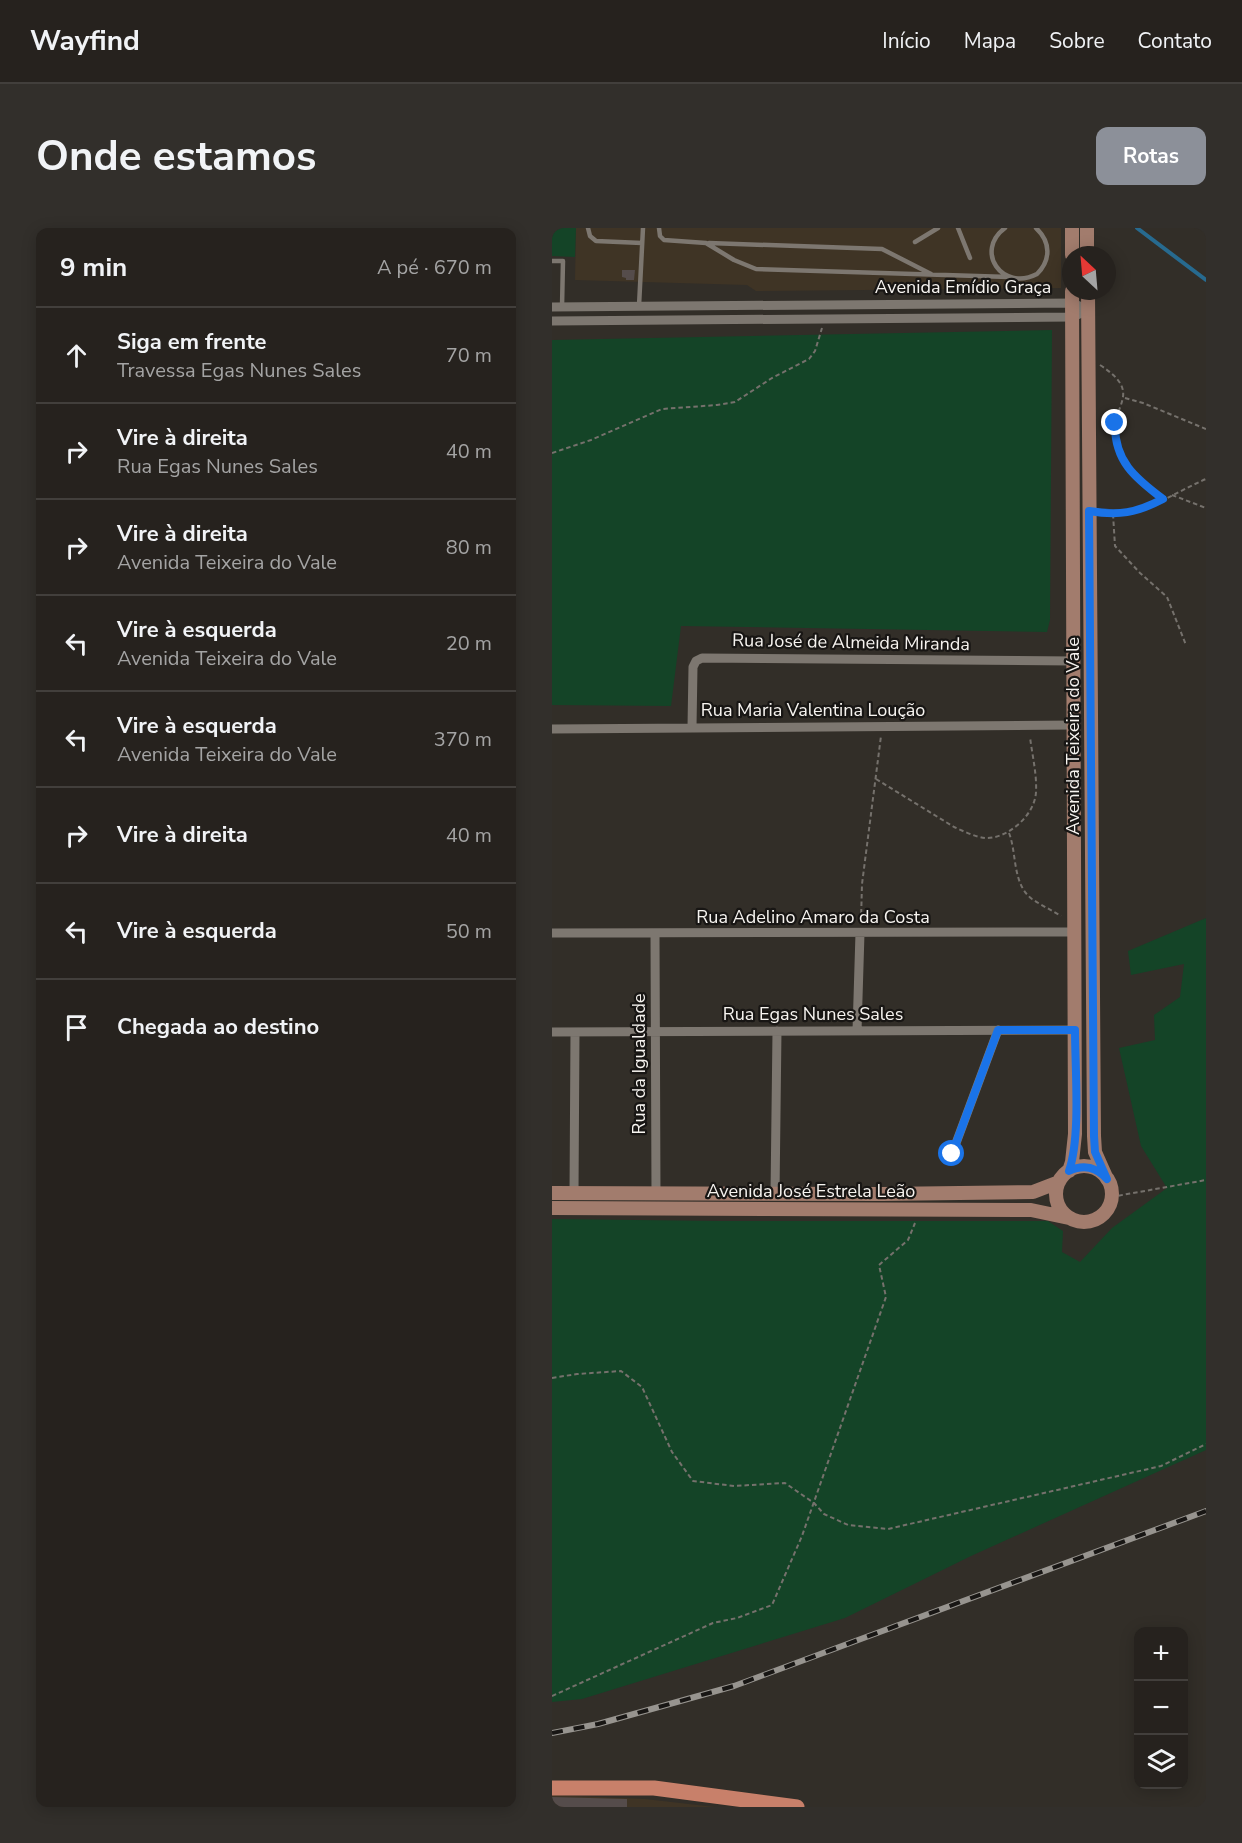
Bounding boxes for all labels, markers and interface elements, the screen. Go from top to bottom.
text: Wayfind [30,22,140,60]
text: Início [882,27,931,55]
text: Mapa [964,27,1016,55]
text: Sobre [1049,27,1105,55]
text: Contato [1138,27,1212,55]
button: Rotas [1096,127,1206,185]
text: Onde estamos [36,128,317,185]
north arrow [1062,246,1116,300]
text: 9 min [60,250,127,285]
text: A pé · 670 m [377,254,492,281]
street label: Avenida Emídio Graça [875,275,1051,299]
text: Siga em frente [117,327,266,357]
icon: ahead [60,339,93,372]
text: 70 m [446,342,492,369]
text: Travessa Egas Nunes Sales [117,357,361,384]
route end [1101,409,1127,435]
text: Vire à direita [117,423,248,453]
icon: right [60,435,93,468]
text: 40 m [446,438,492,465]
text: Rua Egas Nunes Sales [117,453,318,480]
text: Vire à direita [117,519,248,549]
icon: right [60,531,93,564]
text: 80 m [446,534,492,561]
text: Avenida Teixeira do Vale [117,549,337,576]
text: Vire à esquerda [117,615,277,645]
icon: left [60,627,93,660]
street label: Rua José de Almeida Miranda [732,628,970,656]
text: 20 m [446,630,492,657]
street label: Avenida Teixeira do Vale [1061,637,1085,835]
text: Avenida Teixeira do Vale [117,645,337,672]
street label: Rua Maria Valentina Loução [701,698,925,722]
text: Vire à esquerda [117,711,277,741]
icon: left [60,723,93,756]
text: 370 m [434,726,492,753]
text: Avenida Teixeira do Vale [117,741,337,768]
icon: right [60,819,93,852]
text: Vire à direita [117,820,248,850]
text: 40 m [446,822,492,849]
street label: Rua Adelino Amaro da Costa [696,905,930,929]
icon: left [60,915,93,948]
text: Vire à esquerda [117,916,277,946]
text: 50 m [446,918,492,945]
street label: Rua da Igualdade [627,993,651,1135]
street label: Rua Egas Nunes Sales [723,1002,903,1026]
icon: arrive [60,1011,93,1044]
text: Chegada ao destino [117,1012,319,1042]
route start [938,1140,964,1166]
street label: Avenida José Estrela Leão [707,1179,915,1203]
map controls [1134,1627,1188,1789]
button: + [1134,1627,1188,1681]
button: − [1134,1681,1188,1735]
button: layers [1134,1735,1188,1789]

